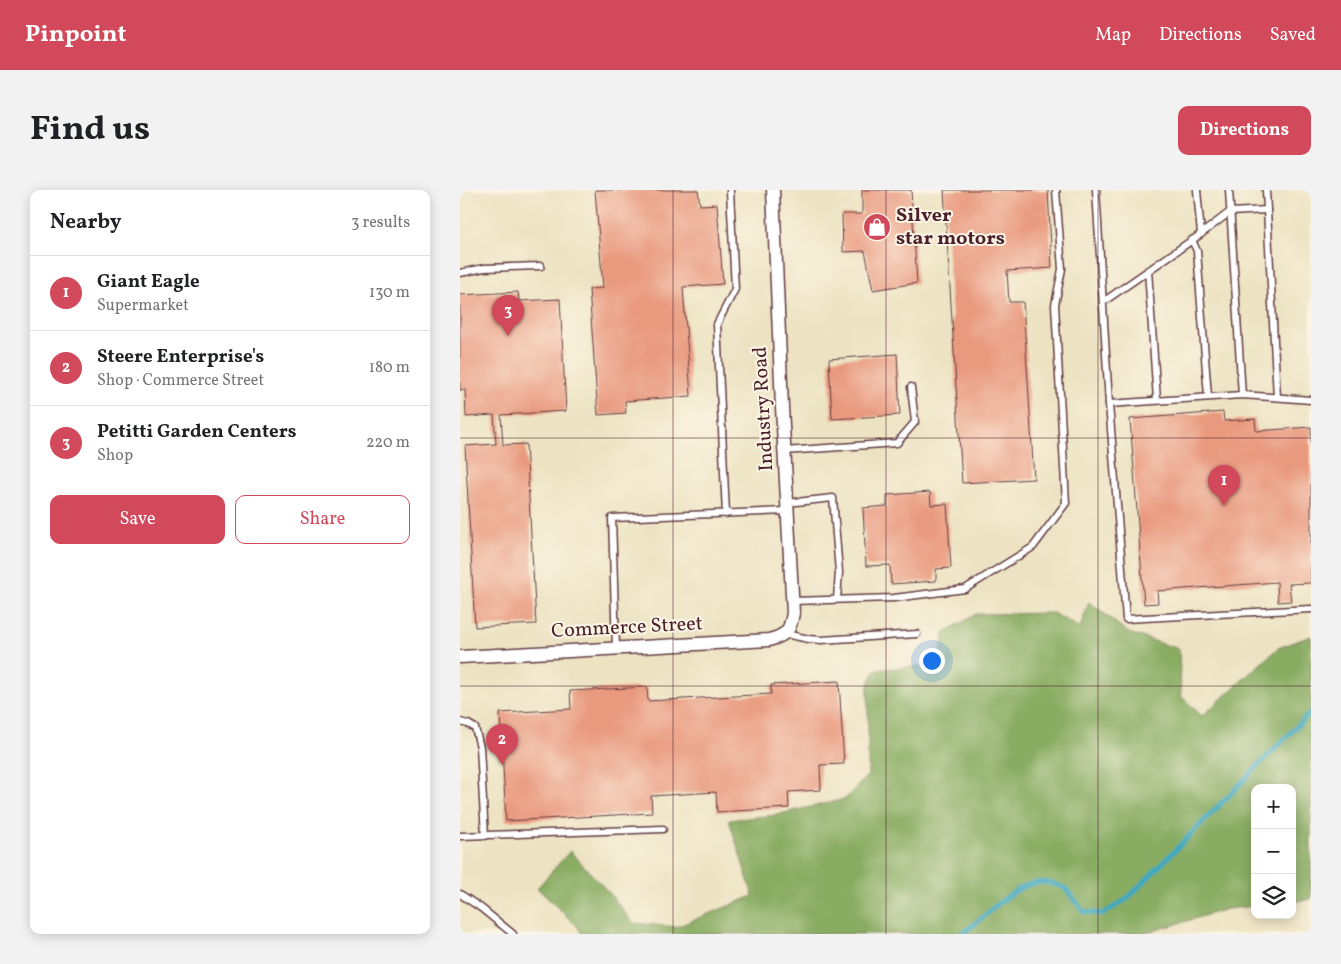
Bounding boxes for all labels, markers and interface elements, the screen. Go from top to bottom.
text: Pinpoint [25,18,127,52]
text: Map [1095,23,1131,48]
text: Directions [1159,23,1242,48]
text: Saved [1270,23,1316,48]
text: Find us [30,106,150,154]
button: Directions [1178,106,1311,155]
place label: Silver star motors [896,202,1005,253]
text: Nearby [50,208,121,237]
text: 3 results [351,212,410,234]
shop icon: Silver star motors [862,212,892,242]
text: Giant Eagle [97,269,200,295]
text: 1 [63,282,69,304]
text: 130 m [369,282,410,304]
text: Supermarket [97,295,189,317]
pin: 3 [492,295,524,336]
text: Steere Enterprise's [97,344,264,370]
street label: Industry Road [747,346,781,472]
text: 2 [62,357,70,379]
text: 180 m [369,357,410,379]
text: Shop · Commerce Street [97,370,264,392]
text: Petitti Garden Centers [97,419,296,445]
text: 3 [62,432,70,454]
text: 220 m [366,432,410,454]
text: Shop [97,445,133,467]
pin: 1 [1208,465,1240,506]
button: Save [50,495,225,544]
button: Share [235,495,410,544]
street label: Commerce Street [550,610,704,646]
your location [919,648,945,674]
pin: 2 [486,724,518,765]
map controls [1251,784,1296,919]
button: + [1251,784,1296,829]
button: − [1251,829,1296,874]
button: layers [1251,874,1296,919]

